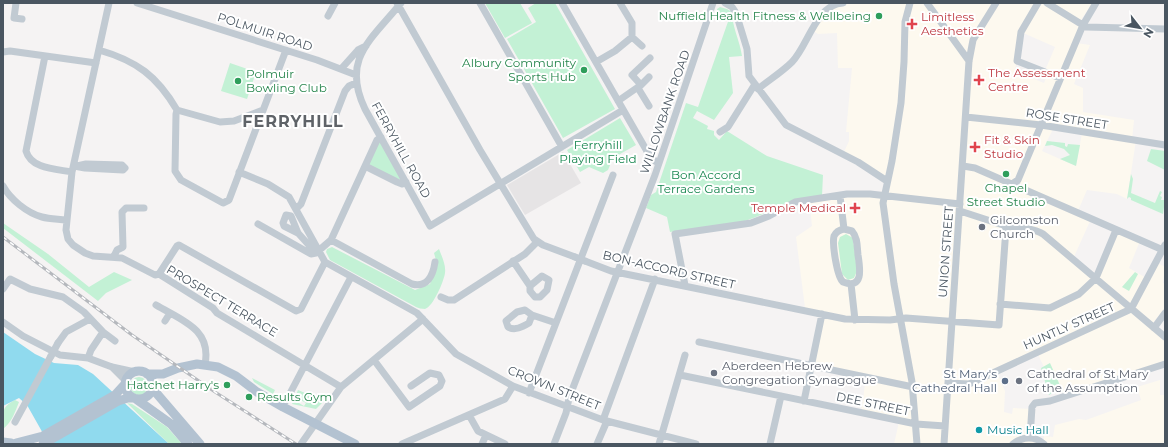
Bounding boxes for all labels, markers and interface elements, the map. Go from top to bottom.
place label: Nuffield Health Fitness & Wellbeing [659,8,871,23]
north arrow [1120,8,1160,48]
street label: POLMUIR ROAD [216,9,315,54]
place label: Limitless Aesthetics [921,9,984,38]
marker: Nuffield Health Fitness & Wellbeing [874,11,884,21]
marker: Limitless Aesthetics [906,18,918,30]
text: N [1140,26,1157,41]
street label: WILLOWBANK ROAD [636,48,693,176]
place label: Albury Community Sports Hub [462,55,576,84]
marker: Albury Community Sports Hub [579,65,589,75]
place label: The Assessment Centre [988,65,1086,94]
place label: Polmuir Bowling Club [246,66,327,95]
marker: The Assessment Centre [973,74,985,86]
marker: Polmuir Bowling Club [233,76,243,86]
street label: FERRYHILL ROAD [369,99,434,201]
street label: ROSE STREET [1025,105,1109,132]
district label: FERRYHILL [242,112,344,131]
place label: Fit & Skin Studio [984,132,1040,161]
park label: Ferryhill Playing Field [559,137,637,166]
marker: Fit & Skin Studio [969,141,981,153]
park label: Bon Accord Terrace Gardens [657,167,755,196]
marker: Chapel Street Studio [1001,169,1011,179]
place label: Chapel Street Studio [967,180,1045,209]
place label: Temple Medical [751,200,846,215]
marker: Temple Medical [849,202,861,214]
street label: UNION STREET [935,206,956,298]
place label: Gilcomston Church [990,212,1059,241]
marker: Gilcomston Church [977,222,987,232]
street label: BON-ACCORD STREET [601,247,737,292]
street label: PROSPECT TERRACE [164,261,280,340]
street label: HUNTLY STREET [1021,299,1117,352]
place label: Aberdeen Hebrew Congregation Synagogue [722,358,877,387]
street label: CROWN STREET [506,362,603,413]
place label: St Mary's Cathedral Hall [912,366,997,395]
place label: Cathedral of St Mary of the Assumption [1027,366,1149,395]
marker: Aberdeen Hebrew Congregation Synagogue [709,368,719,378]
marker: St Mary's Cathedral Hall [1000,376,1010,386]
marker: Cathedral of St Mary of the Assumption [1014,376,1024,386]
place label: Hatchet Harry's [126,377,219,392]
marker: Hatchet Harry's [222,380,232,390]
street label: DEE STREET [835,388,911,419]
place label: Results Gym [257,389,332,404]
marker: Results Gym [244,392,254,402]
place label: Music Hall [987,422,1049,437]
marker: Music Hall [974,425,984,435]

